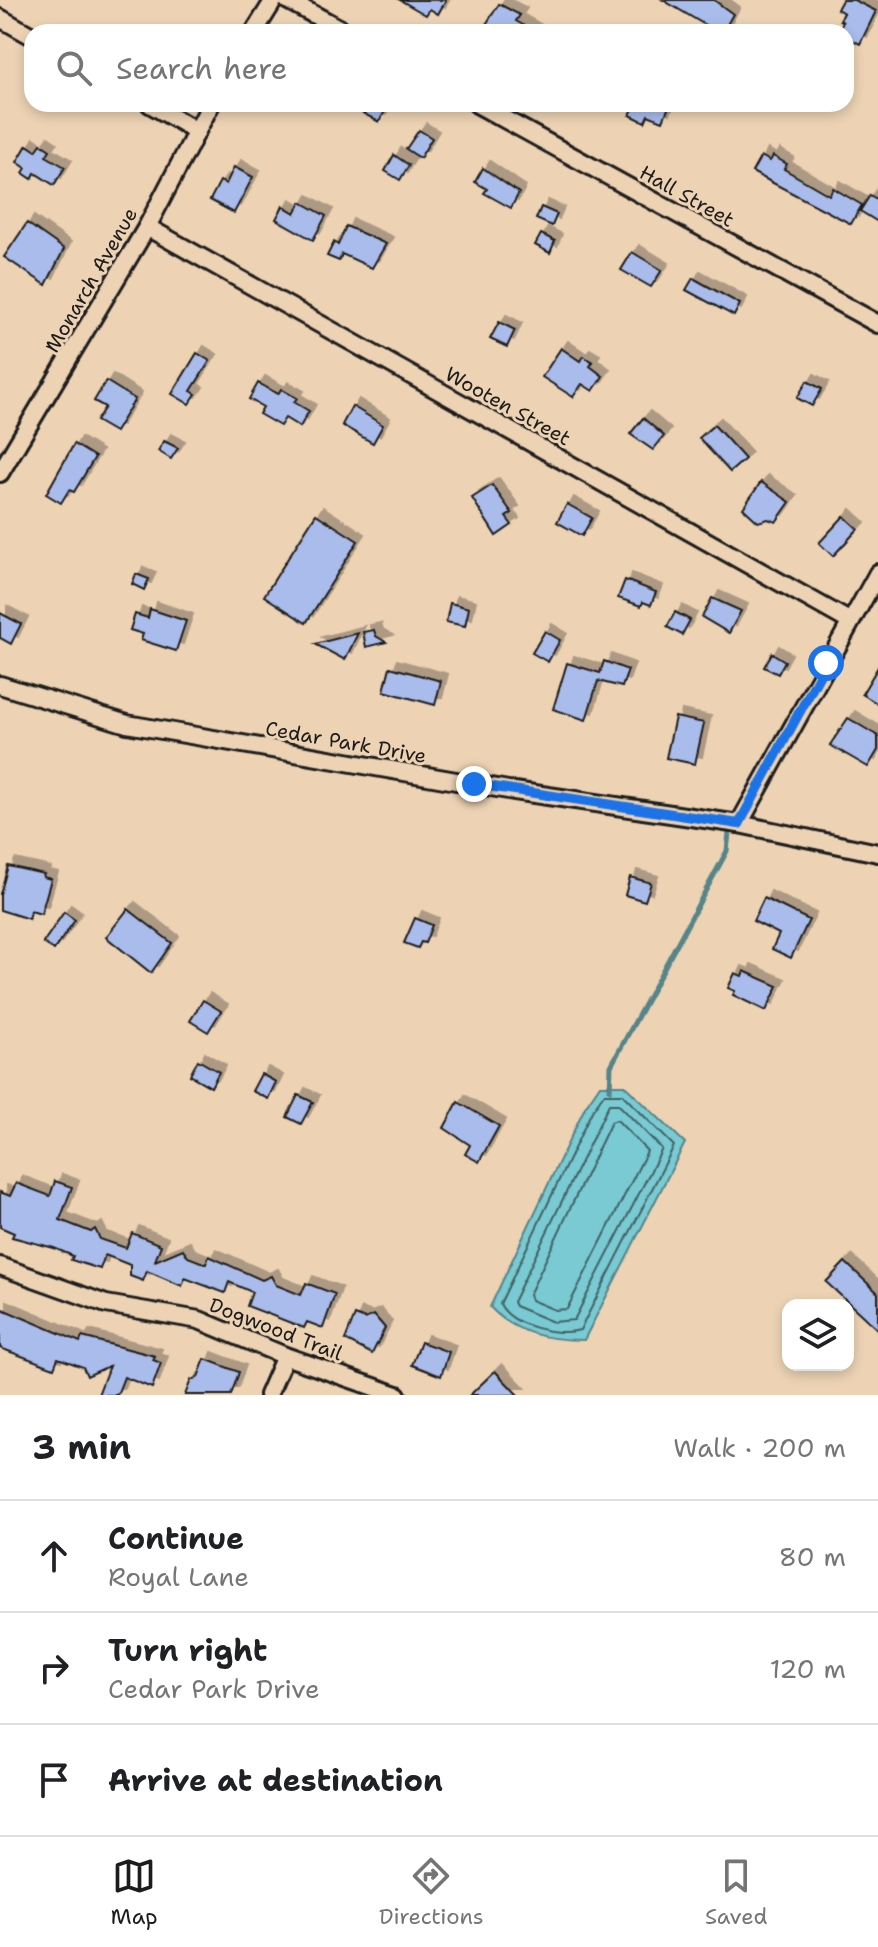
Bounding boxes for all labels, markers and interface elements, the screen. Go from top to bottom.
search box [24,24,854,112]
icon: search [52,46,96,90]
text: Search here [116,48,287,89]
street label: Hall Street [635,159,739,233]
street label: Monarch Avenue [39,203,143,357]
street label: Wooten Street [441,361,575,451]
route start [808,645,844,681]
street label: Cedar Park Drive [264,715,428,769]
route end [456,766,492,802]
street label: Dogwood Trail [206,1292,346,1366]
map controls [782,1299,854,1371]
button: layers [782,1299,854,1371]
text: 3 min [32,1424,131,1470]
text: Walk · 200 m [673,1430,846,1465]
text: Continue [108,1518,244,1559]
icon: ahead [32,1534,76,1578]
text: 80 m [779,1539,846,1574]
text: Royal Lane [108,1559,249,1594]
text: Turn right [108,1630,267,1671]
icon: right [32,1646,76,1690]
text: 120 m [770,1651,846,1686]
text: Cedar Park Drive [108,1671,320,1706]
icon: arrive [32,1758,76,1802]
text: Arrive at destination [108,1760,443,1801]
tab: Map [111,1854,158,1931]
tab: Directions [379,1854,484,1931]
tab: Saved [705,1854,767,1931]

